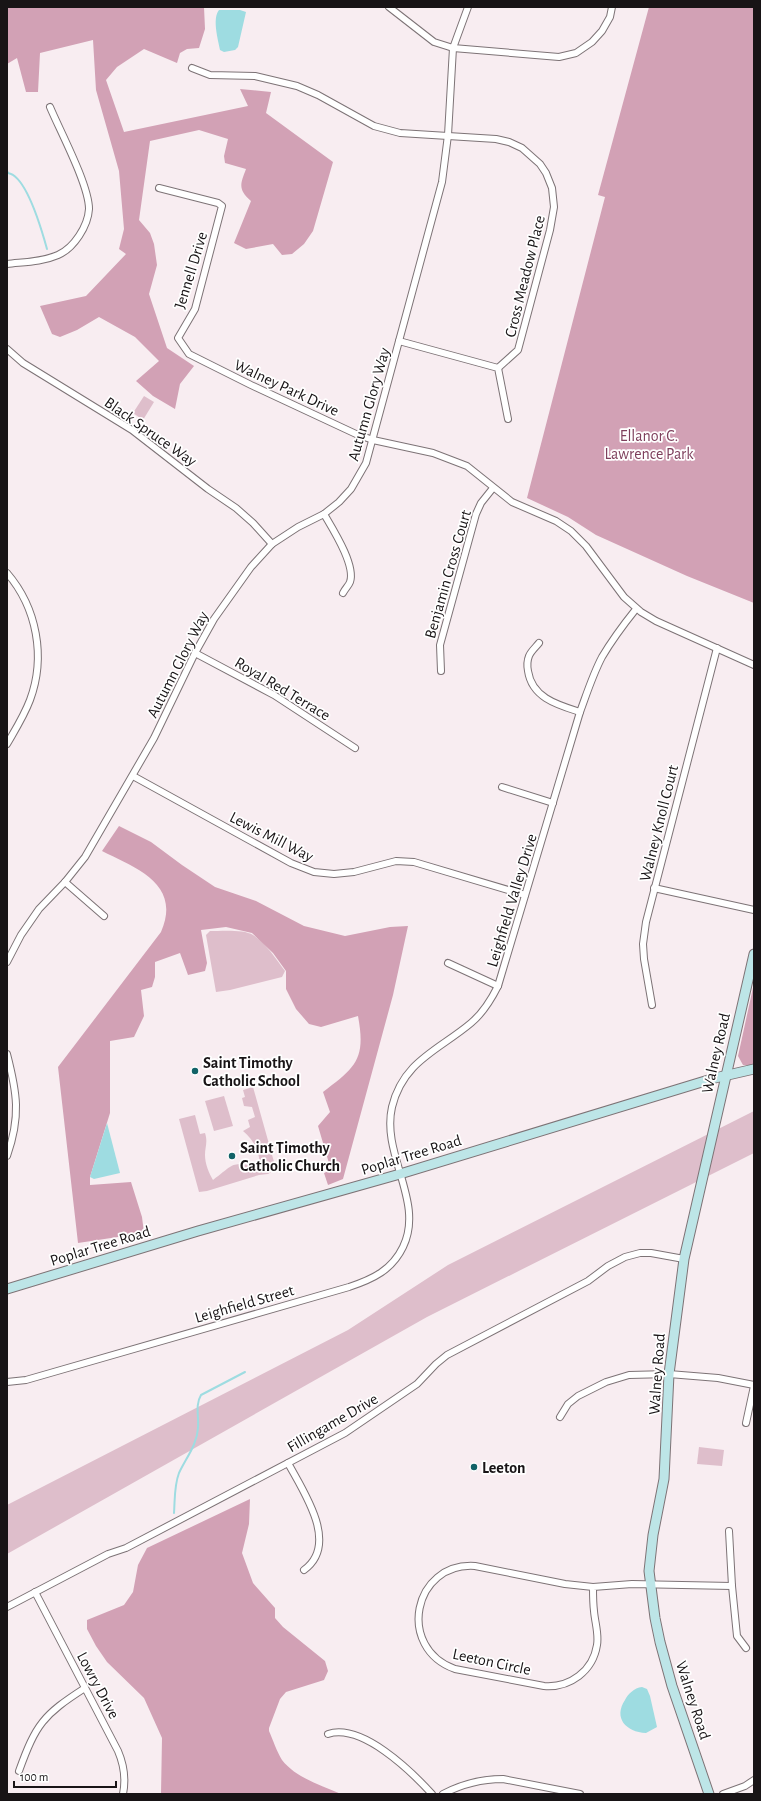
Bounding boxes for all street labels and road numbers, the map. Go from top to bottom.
street label: Cross Meadow Place [502,214,548,339]
street label: Jennell Drive [172,230,210,311]
street label: Autumn Glory Way [345,346,394,463]
street label: Walney Park Drive [231,357,341,420]
street label: Black Spruce Way [101,394,200,470]
street label: Benjamin Cross Court [422,508,475,641]
street label: Autumn Glory Way [144,609,213,721]
street label: Royal Red Terrace [231,654,333,724]
street label: Walney Knoll Court [637,763,682,883]
street label: Lewis Mill Way [227,809,316,866]
street label: Leighfield Valley Drive [484,832,541,969]
street label: Walney Road [699,1012,734,1095]
street label: Poplar Tree Road [359,1132,463,1178]
street label: Poplar Tree Road [48,1223,152,1269]
street label: Leighfield Street [193,1282,296,1326]
street label: Walney Road [646,1333,669,1415]
street label: Fillingame Drive [284,1390,381,1455]
street label: Leeton Circle [451,1646,532,1678]
street label: Lowry Drive [73,1649,122,1722]
street label: Walney Road [672,1659,713,1742]

